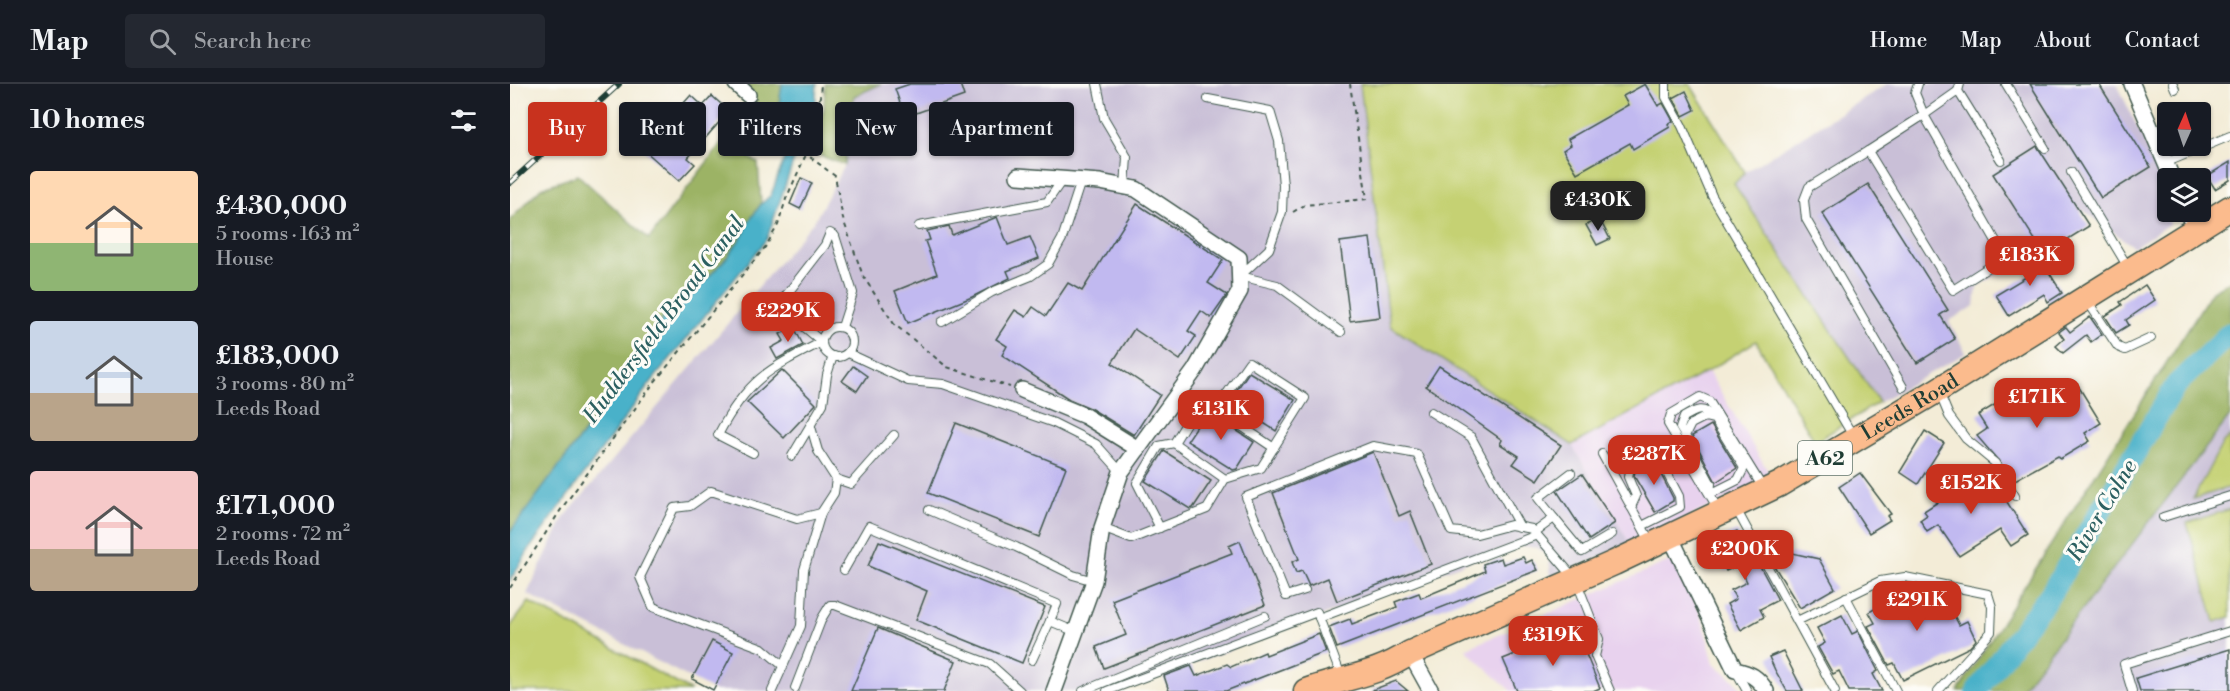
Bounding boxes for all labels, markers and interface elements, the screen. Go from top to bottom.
search box [125,14,545,68]
text: Map [30,24,89,59]
icon: search [146,25,179,58]
text: Search here [194,28,311,55]
text: Home [1870,28,1927,54]
text: Map [1960,28,2002,54]
text: About [2035,28,2092,54]
text: Contact [2125,28,2200,54]
chip: Buy [528,102,607,156]
chip: Rent [619,102,706,156]
chip: Filters [718,102,823,156]
chip: New [835,102,917,156]
chip: Apartment [929,102,1074,156]
north arrow [2157,102,2211,156]
map controls [2157,102,2211,222]
text: 10 homes [30,104,145,136]
icon: filters [447,104,480,137]
button: layers [2157,168,2211,222]
pin: £430K [1556,181,1640,232]
text: £430K [1564,188,1632,213]
text: £430,000 [216,190,347,222]
icon: home [78,195,150,267]
water label: Huddersfield Broad Canal [577,211,751,430]
text: 5 rooms · 163 m² [216,222,360,247]
pin: £183K [1988,236,2072,287]
text: £183K [1999,243,2061,268]
text: House [216,247,274,272]
pin: £229K [746,292,830,343]
text: £229K [756,299,821,324]
text: £183,000 [216,340,340,372]
icon: home [78,345,150,417]
street label: Leeds Road [1857,368,1964,447]
text: 3 rooms · 80 m² [216,372,354,397]
pin: £171K [1995,378,2079,429]
text: £171K [2008,385,2066,410]
pin: £131K [1179,390,1263,441]
text: Leeds Road [216,397,320,422]
text: £131K [1192,397,1250,422]
pin: £287K [1612,435,1696,486]
road number: A62 [1798,441,1852,475]
text: £287K [1622,442,1686,467]
water label: River Colne [2061,455,2143,567]
pin: £152K [1929,464,2013,515]
text: £152K [1940,471,2002,496]
text: £171,000 [216,490,335,522]
icon: home [78,495,150,567]
text: 2 rooms · 72 m² [216,522,350,547]
pin: £200K [1703,530,1787,581]
text: £200K [1711,537,1779,562]
text: Leeds Road [216,547,320,572]
pin: £291K [1875,581,1959,632]
text: £291K [1886,588,1948,613]
pin: £319K [1511,616,1595,667]
text: £319K [1523,623,1583,648]

